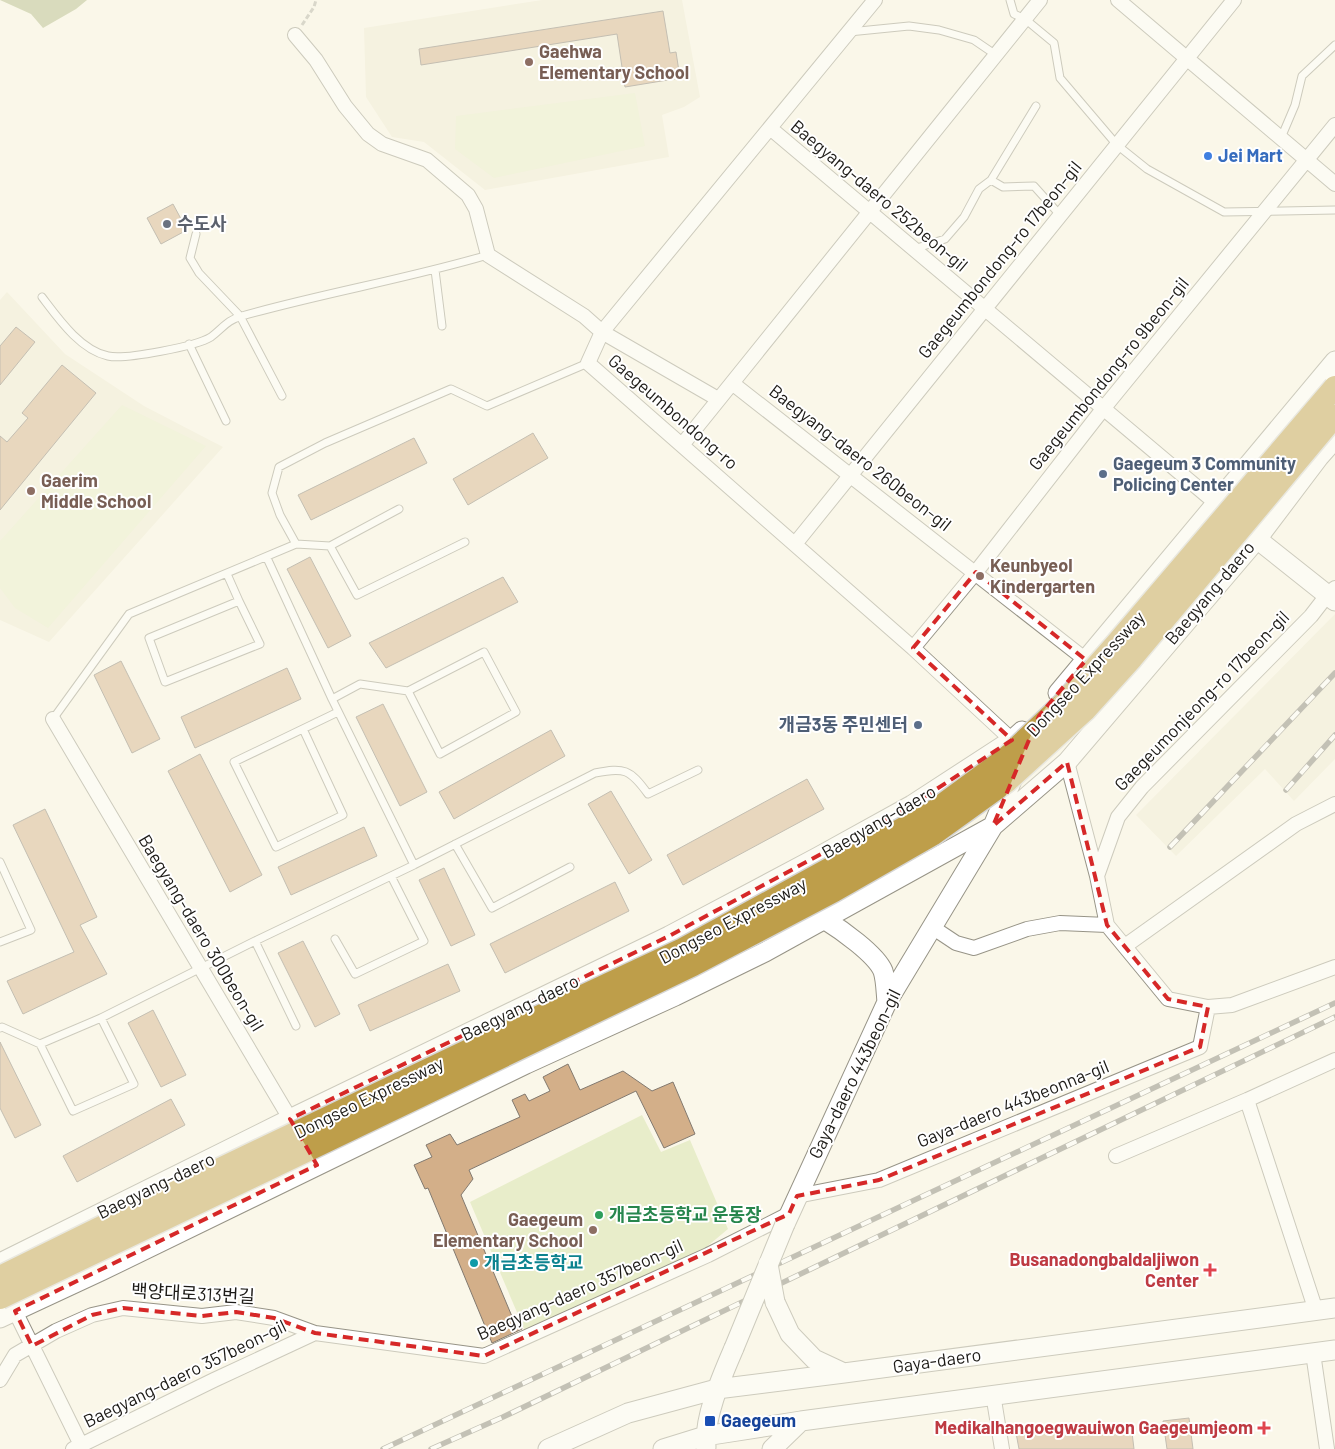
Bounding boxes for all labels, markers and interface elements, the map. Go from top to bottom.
place label: Gaehwa Elementary School [539,40,689,83]
marker: Gaehwa Elementary School [523,56,535,68]
street label: Baegyang-daero 252beon-gil [787,115,973,276]
place label: Jei Mart [1218,144,1283,166]
marker: Jei Mart [1202,150,1214,162]
street label: Gaegeumbondong-ro 17beon-gil [913,156,1086,362]
place label: 수도사 [177,212,227,234]
marker: 수도사 [161,218,173,230]
street label: Gaegeumbondong-ro 9beon-gil [1024,272,1193,474]
street label: Gaegeumbondong-ro [604,349,743,474]
street label: Baegyang-daero 260beon-gil [765,379,956,535]
place label: Gaegeum 3 Community Policing Center [1113,452,1296,495]
marker: Gaegeum 3 Community Policing Center [1097,468,1109,480]
place label: Gaerim Middle School [41,469,151,512]
marker: Gaerim Middle School [25,485,37,497]
street label: Baegyang-daero [1160,536,1259,649]
place label: Keunbyeol Kindergarten [990,554,1095,597]
marker: Keunbyeol Kindergarten [974,570,986,582]
street label: Dongseo Expressway [1021,606,1149,741]
street label: Gaegeumonjeong-ro 17beon-gil [1109,606,1293,795]
place label: 개금3동 주민센터 [779,713,908,735]
marker: 개금3동 주민센터 [912,719,924,731]
street label: Baegyang-daero [817,780,940,863]
street label: Baegyang-daero 300beon-gil [134,830,269,1035]
street label: Dongseo Expressway [655,872,810,968]
street label: Baegyang-daero [457,969,582,1045]
street label: Gaya-daero 443beon-gil [803,985,905,1162]
street label: Dongseo Expressway [290,1051,447,1143]
street label: Gaya-daero 443beonna-gil [913,1054,1112,1152]
street label: Baegyang-daero [93,1147,218,1223]
place label: 개금초등학교 운동장 [609,1203,762,1225]
place label: Gaegeum Elementary School [433,1208,583,1251]
marker: 개금초등학교 운동장 [593,1209,605,1221]
marker: Gaegeum Elementary School [587,1224,599,1236]
street label: Baegyang-daero 357beon-gil [473,1234,686,1344]
place label: Busanadongbaldaljiwon Center [1009,1248,1199,1291]
place label: 개금초등학교 [484,1251,583,1273]
marker: 개금초등학교 [468,1257,480,1269]
marker: Busanadongbaldaljiwon Center [1203,1263,1217,1277]
street label: 백양대로313번길 [131,1279,256,1307]
street label: Baegyang-daero 357beon-gil [80,1314,290,1432]
street label: Gaya-daero [891,1343,983,1377]
place label: Gaegeum [721,1409,796,1431]
marker: Gaegeum [703,1414,717,1428]
place label: Medikalhangoegwauiwon Gaegeumjeom [934,1416,1253,1438]
marker: Medikalhangoegwauiwon Gaegeumjeom [1257,1421,1271,1435]

